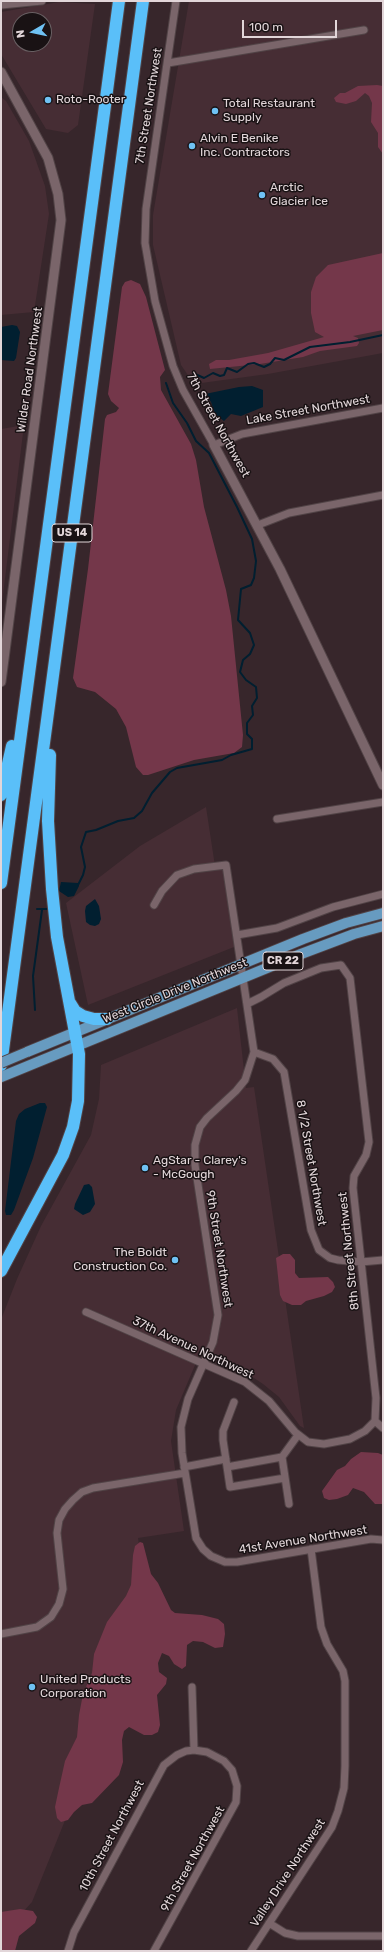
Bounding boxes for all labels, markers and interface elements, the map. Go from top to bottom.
north arrow [12,12,52,52]
scale bar [244,12,339,38]
text: 100 m [249,20,283,34]
text: N [14,29,28,39]
street label: 7th Street Northwest [133,47,165,165]
place label: Roto-Rooter [56,93,125,107]
marker: Roto-Rooter [43,95,53,105]
place label: Total Restaurant Supply [223,97,315,125]
marker: Total Restaurant Supply [210,106,220,116]
place label: Alvin E Benike Inc. Contractors [200,132,290,160]
marker: Alvin E Benike Inc. Contractors [187,141,197,151]
place label: Arctic Glacier Ice [270,181,328,209]
marker: Arctic Glacier Ice [257,190,267,200]
street label: Wilder Road Northwest [14,306,46,434]
street label: 7th Street Northwest [183,370,253,480]
street label: Lake Street Northwest [245,392,371,428]
road number: US 14 [52,524,92,542]
road number: CR 22 [263,952,303,970]
street label: West Circle Drive Northwest [101,955,249,1027]
street label: 8 1/2 Street Northwest [293,1099,329,1227]
place label: AgStar - Clarey's - McGough [153,1154,247,1182]
marker: AgStar - Clarey's - McGough [140,1163,150,1173]
street label: 9th Street Northwest [203,1189,235,1309]
street label: 8th Street Northwest [336,1191,362,1311]
place label: The Boldt Construction Co. [73,1246,167,1274]
marker: The Boldt Construction Co. [170,1255,180,1265]
street label: 37th Avenue Northwest [130,1314,256,1382]
street label: 41st Avenue Northwest [238,1523,368,1557]
place label: United Products Corporation [40,1673,131,1701]
marker: United Products Corporation [27,1682,37,1692]
street label: 10th Street Northwest [77,1778,147,1894]
street label: 9th Street Northwest [158,1804,228,1914]
street label: Valley Drive Northwest [248,1816,328,1930]

